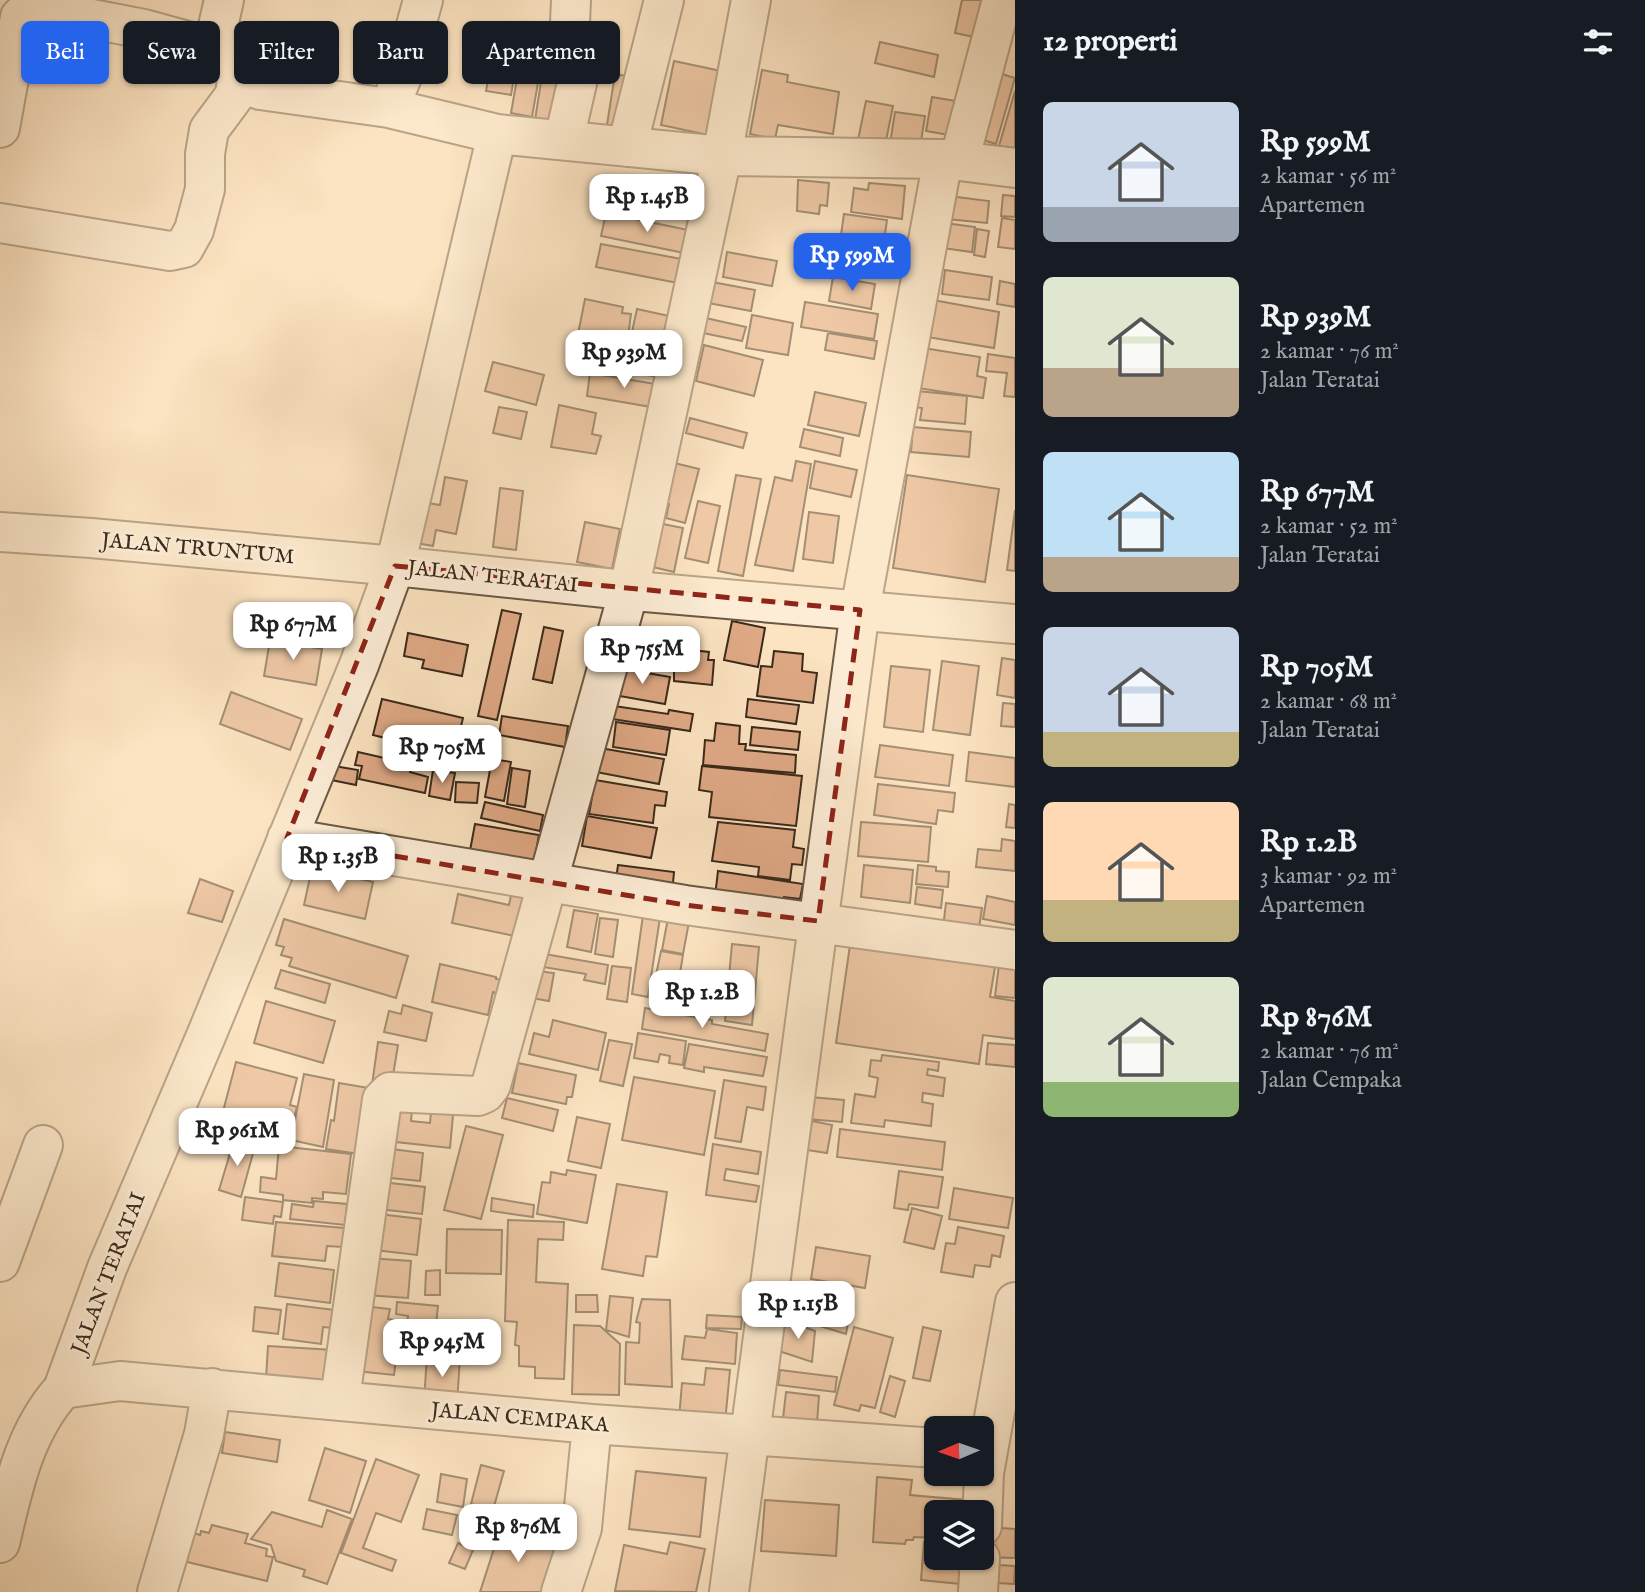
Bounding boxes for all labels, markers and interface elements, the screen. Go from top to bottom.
chip: Beli [21,21,109,84]
chip: Sewa [123,21,220,84]
chip: Filter [234,21,339,84]
chip: Baru [353,21,448,84]
chip: Apartemen [462,21,620,84]
text: 12 properti [1043,23,1178,61]
icon: filters [1579,23,1617,61]
text: Rp 599M [1260,124,1371,162]
icon: home [1099,130,1183,214]
text: 2 kamar · 56 m² [1260,162,1397,191]
pin: Rp 1.45B [575,174,719,234]
text: Rp 1.45B [605,182,689,211]
text: Apartemen [1260,191,1365,220]
pin: Rp 599M [787,233,917,293]
text: Rp 599M [810,241,894,270]
text: Rp 939M [1260,299,1371,337]
icon: home [1099,305,1183,389]
pin: Rp 939M [559,330,689,390]
text: 2 kamar · 76 m² [1260,337,1399,366]
text: Rp 939M [581,338,667,367]
text: Jalan Teratai [1260,366,1380,395]
text: Rp 677M [1260,474,1374,512]
icon: home [1099,480,1183,564]
text: 2 kamar · 52 m² [1260,512,1398,541]
street label: JALAN TRUNTUM [98,527,296,571]
text: Jalan Teratai [1260,541,1380,570]
street label: JALAN TERATAI [404,555,580,600]
pin: Rp 677M [228,602,358,662]
text: Rp 677M [249,610,337,639]
pin: Rp 755M [577,626,707,686]
text: Rp 755M [600,634,684,663]
text: Rp 705M [1260,649,1373,687]
icon: home [1099,655,1183,739]
text: 2 kamar · 68 m² [1260,687,1397,716]
text: Jalan Teratai [1260,716,1380,745]
pin: Rp 705M [377,726,507,785]
text: Rp 705M [399,733,485,762]
text: Rp 1.2B [1260,824,1357,862]
icon: home [1099,830,1183,914]
pin: Rp 1.35B [266,834,410,894]
text: Rp 1.35B [298,842,378,871]
text: 3 kamar · 92 m² [1260,862,1397,891]
text: Apartemen [1260,891,1365,920]
pin: Rp 1.2B [637,970,767,1030]
text: Rp 1.2B [665,978,739,1007]
text: Rp 876M [1260,999,1372,1037]
icon: home [1099,1005,1183,1089]
text: 2 kamar · 76 m² [1260,1037,1399,1066]
text: Jalan Cempaka [1260,1066,1402,1095]
pin: Rp 961M [172,1108,302,1168]
text: Rp 961M [195,1116,279,1145]
street label: JALAN TERATAI [65,1189,153,1360]
pin: Rp 1.15B [726,1282,870,1341]
text: Rp 1.15B [758,1289,838,1318]
pin: Rp 945M [377,1320,507,1379]
text: Rp 945M [399,1327,485,1356]
street label: JALAN CEMPAKA [428,1397,611,1440]
north arrow [924,1416,994,1486]
map controls [924,1416,994,1570]
button: layers [924,1500,994,1570]
pin: Rp 876M [453,1504,583,1564]
text: Rp 876M [475,1512,561,1541]

